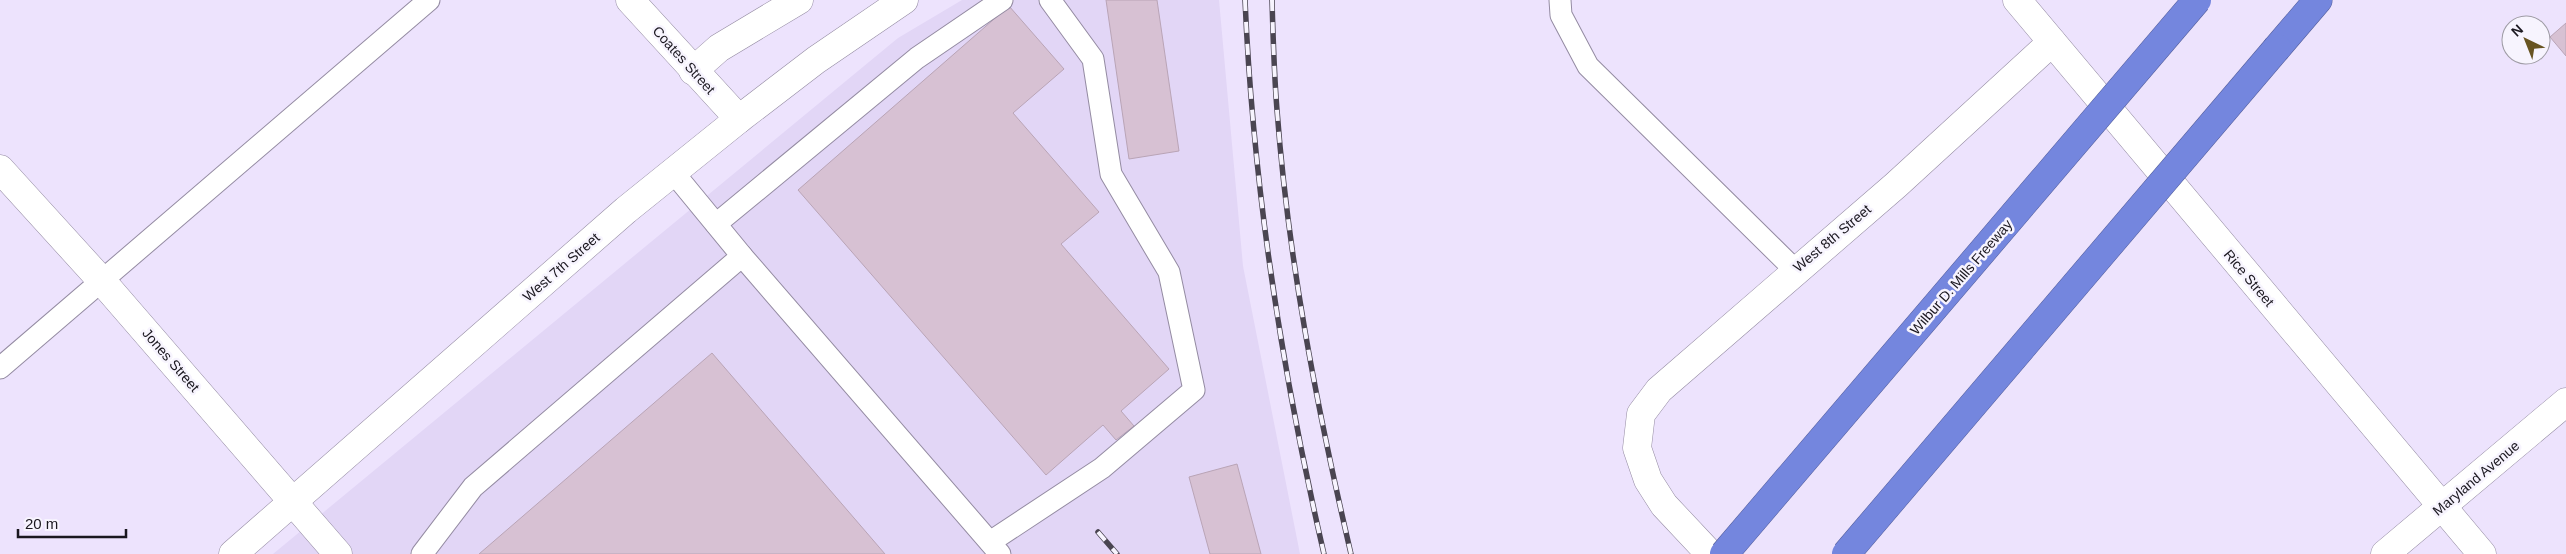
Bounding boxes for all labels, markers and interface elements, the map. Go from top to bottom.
north arrow [2501,15,2551,65]
text: N [2508,21,2526,40]
street label: Coates Street [649,23,719,97]
street label: West 8th Street [1790,201,1874,275]
street label: Wilbur D. Mills Freeway [1907,216,2015,338]
street label: West 7th Street [519,229,603,305]
street label: Rice Street [2221,246,2277,310]
street label: Jones Street [139,325,203,395]
street label: Maryland Avenue [2430,437,2523,519]
scale bar [18,506,125,538]
text: 20 m [25,515,58,532]

